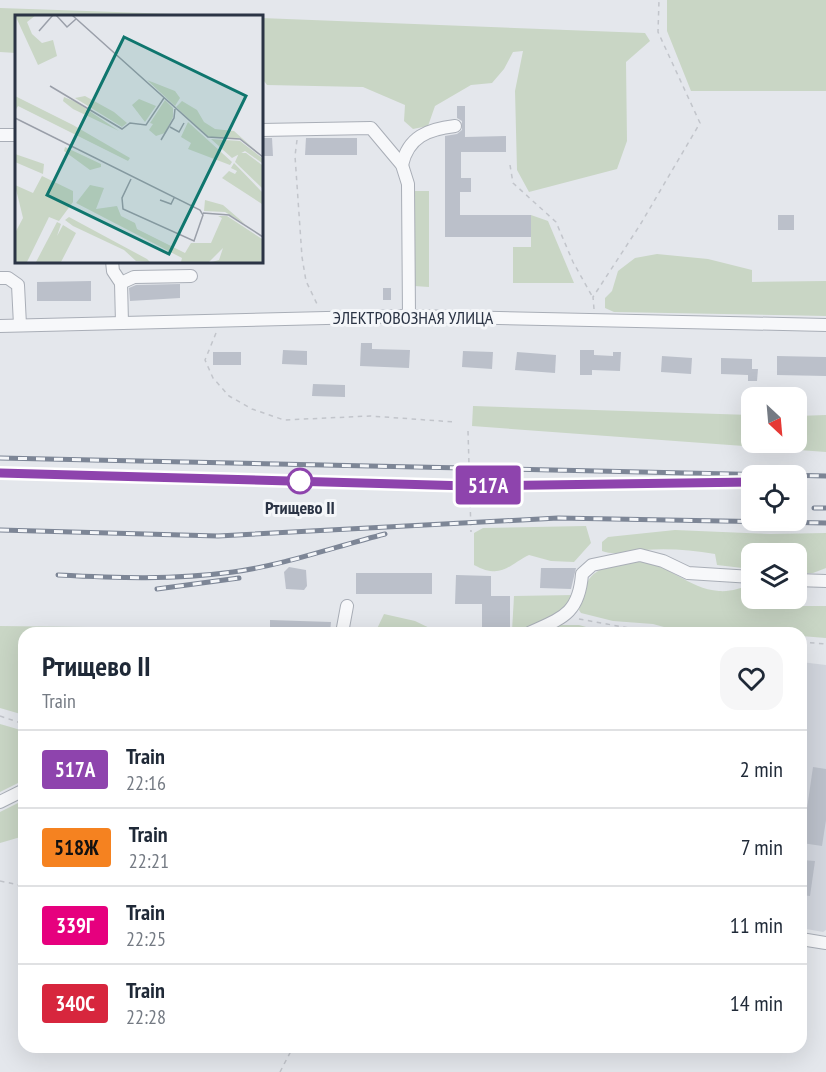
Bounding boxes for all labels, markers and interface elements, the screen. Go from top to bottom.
inset map [15,15,262,262]
street label: ЭЛЕКТРОВОЗНАЯ УЛИЦА [333,306,494,329]
north arrow [741,387,807,453]
map controls [741,387,807,609]
button: locate [741,465,807,531]
line badge: 517А [446,466,530,504]
marker: Ртищево II [287,468,313,494]
text: 517А [468,472,508,499]
place label: Ртищево II [265,496,335,519]
button: layers [741,543,807,609]
text: Ртищево II [42,647,151,684]
button: heart [720,647,783,710]
text: Train [42,688,76,714]
text: Train [126,742,165,770]
text: 2 min [740,755,783,783]
text: 517А [55,756,95,783]
text: 22:16 [126,770,166,796]
text: Train [129,820,168,848]
text: 7 min [741,833,783,861]
text: 518Ж [54,834,99,861]
text: 22:21 [129,848,169,874]
text: Train [126,898,165,926]
text: 11 min [730,911,783,939]
text: 339Г [56,912,94,939]
text: 22:25 [126,926,166,952]
text: Train [126,976,165,1004]
text: 14 min [730,989,783,1017]
text: 340С [55,990,95,1017]
text: 22:28 [126,1004,166,1030]

